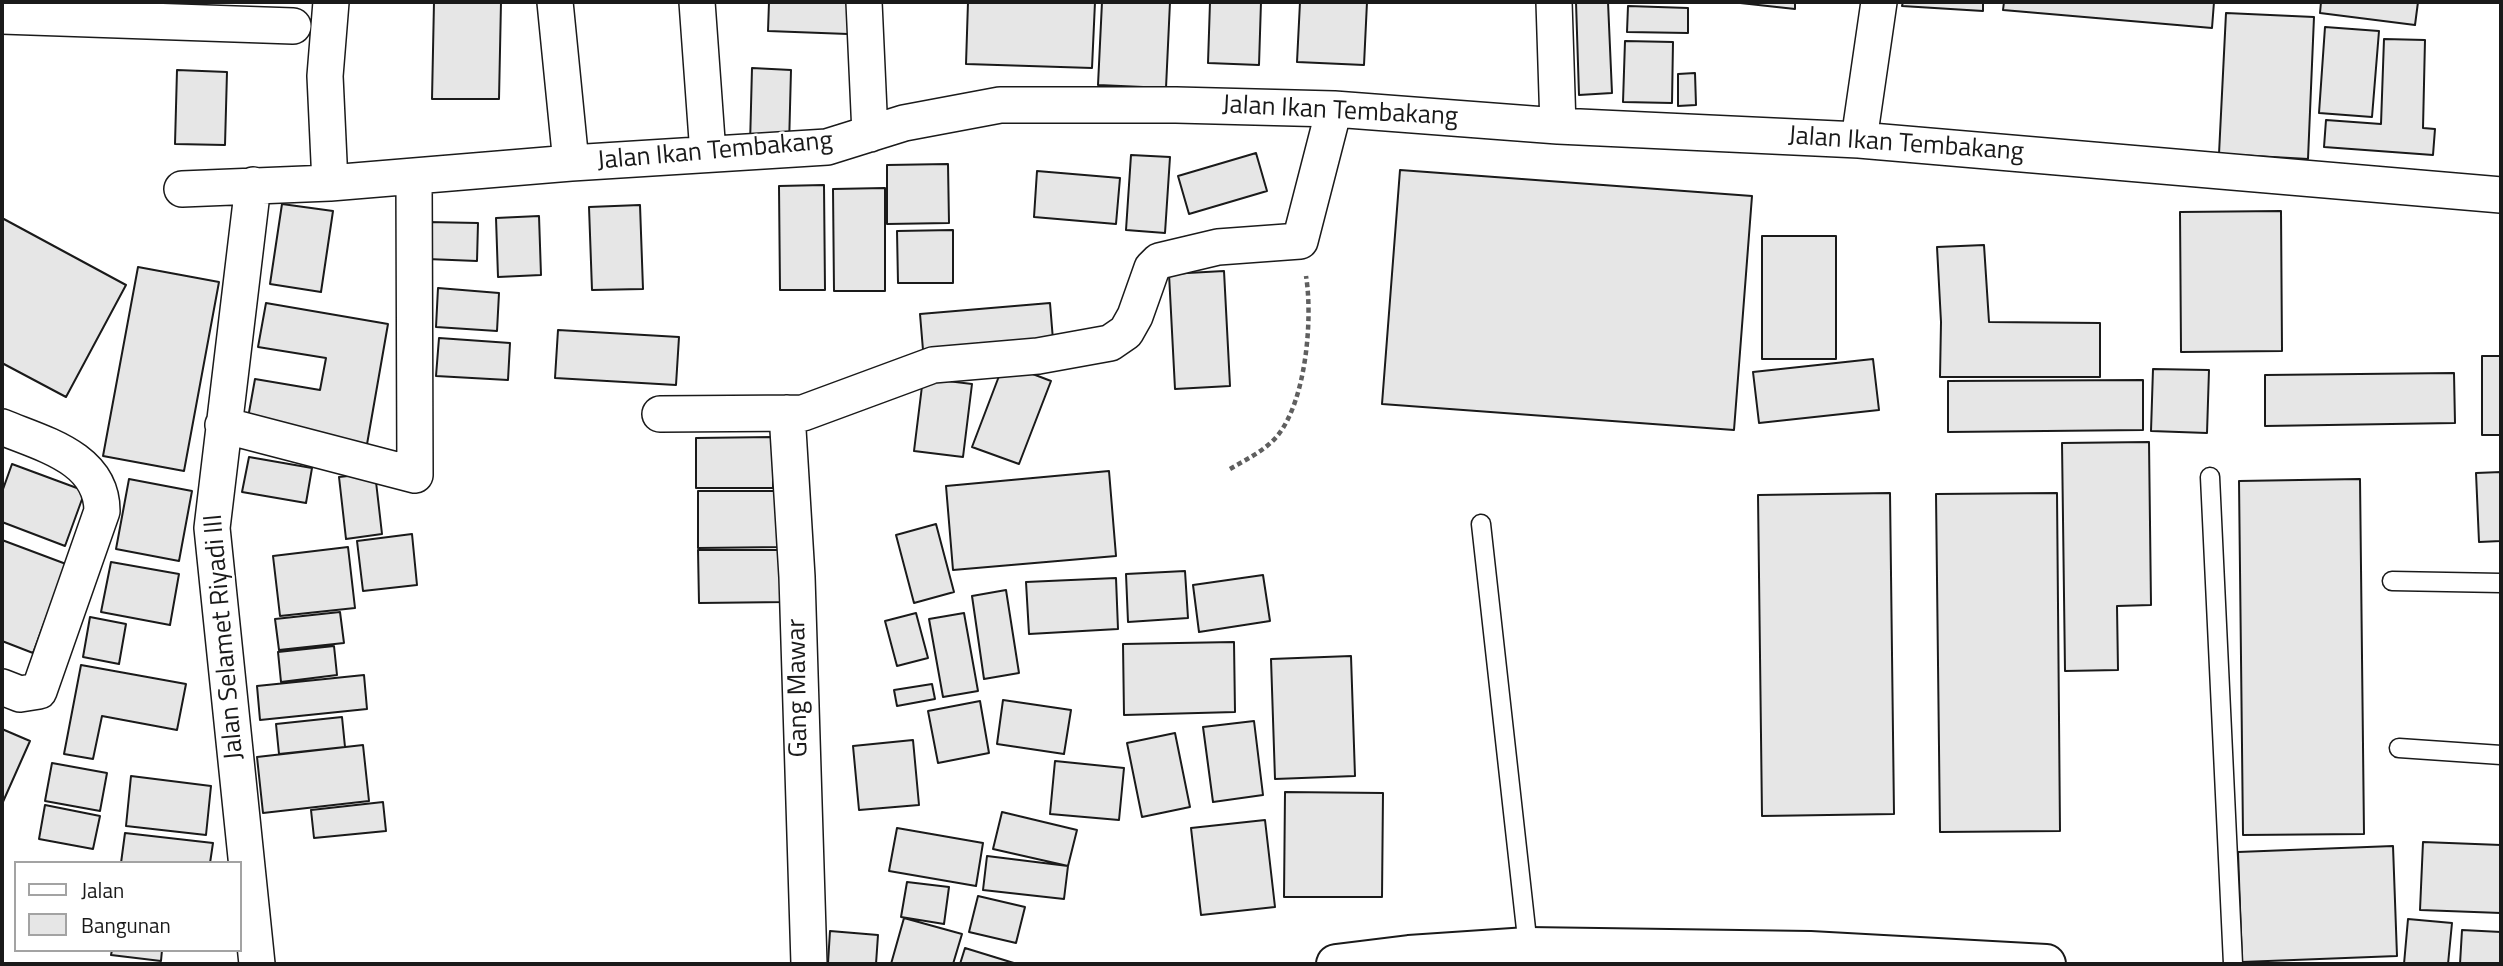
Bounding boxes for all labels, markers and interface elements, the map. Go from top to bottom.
street label: Jalan Ikan Tembakang [1221,90,1459,134]
street label: Jalan Ikan Tembakang [1787,121,2025,169]
street label: Jalan Ikan Tembakang [596,126,834,178]
street label: Jalan Selamet Riyadi III [199,513,251,761]
street label: Gang Mawar [782,618,816,758]
legend [14,861,242,952]
text: Jalan [81,874,124,906]
text: Bangunan [81,909,171,941]

